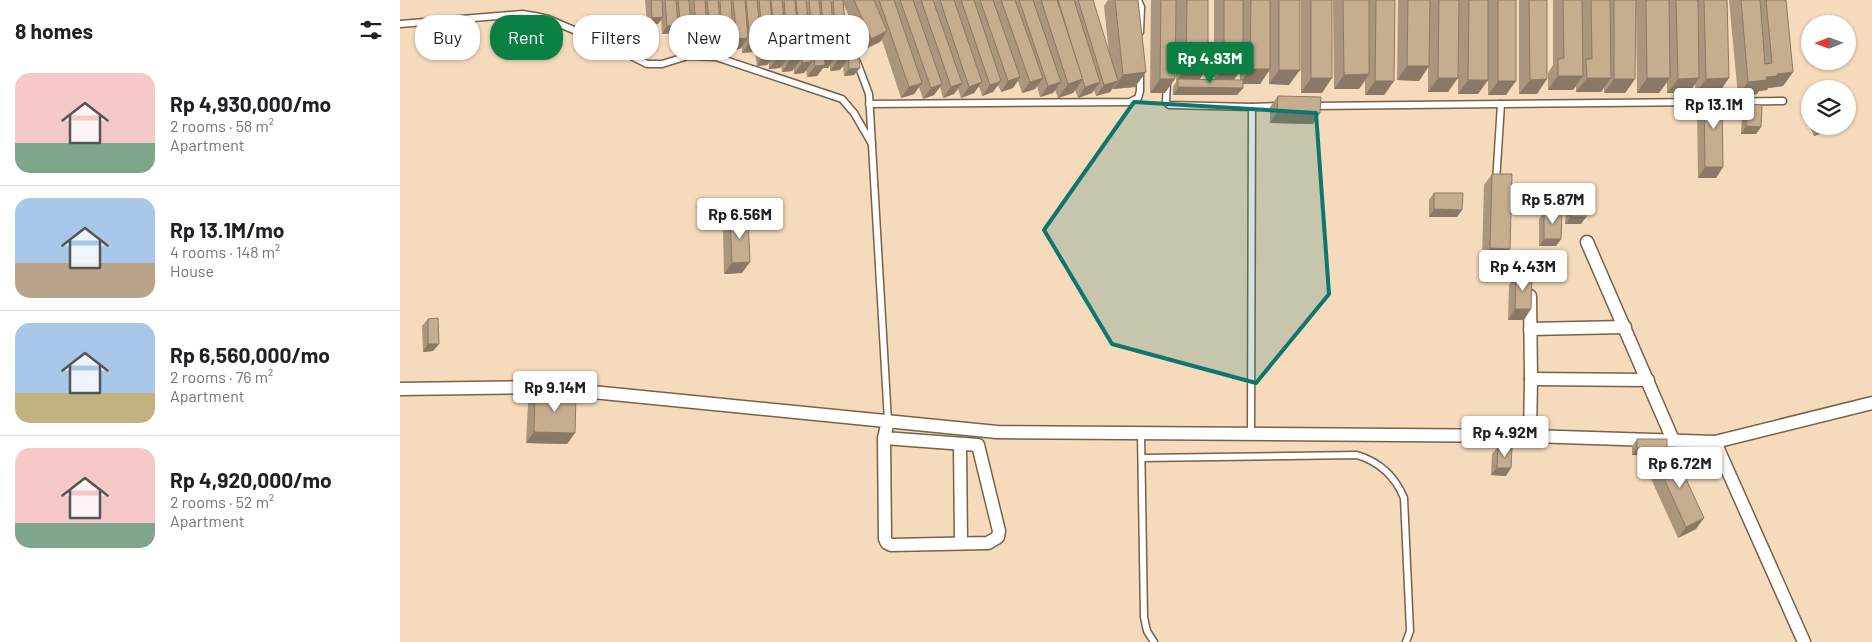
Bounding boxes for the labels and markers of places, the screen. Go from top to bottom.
pin: Rp 4.93M [1158,42,1262,84]
pin: Rp 13.1M [1662,88,1766,130]
pin: Rp 5.87M [1501,182,1605,225]
pin: Rp 6.56M [688,198,792,240]
pin: Rp 4.43M [1471,250,1575,292]
pin: Rp 9.14M [503,370,607,413]
pin: Rp 4.92M [1453,416,1557,458]
pin: Rp 6.72M [1628,446,1732,489]

